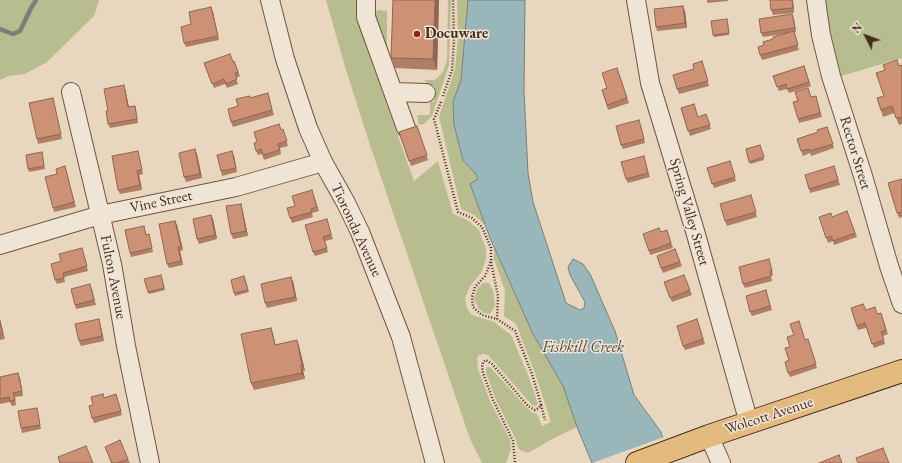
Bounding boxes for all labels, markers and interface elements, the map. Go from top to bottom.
north arrow [846,16,886,56]
text: N [849,20,865,36]
place label: Docuware [425,25,488,43]
marker: Docuware [412,29,422,39]
street label: Rector Street [835,114,875,192]
street label: Spring Valley Street [665,156,713,268]
street label: Tioronda Avenue [326,180,386,280]
street label: Vine Street [128,187,194,217]
street label: Fulton Avenue [96,233,130,321]
water label: Fishkill Creek [542,338,624,358]
street label: Wolcott Avenue [723,393,815,439]

